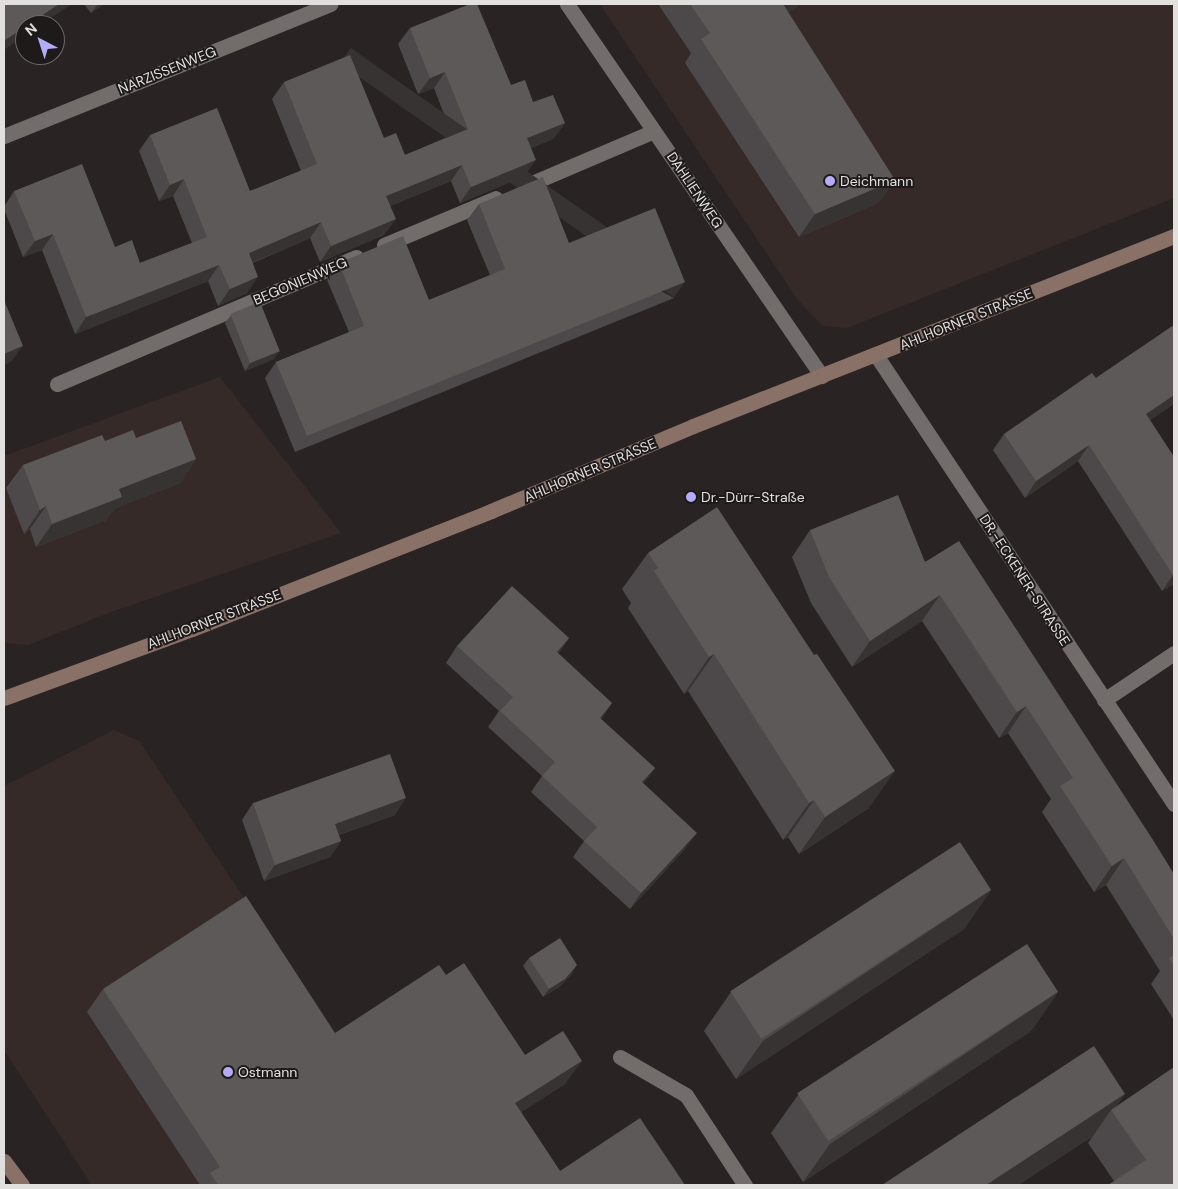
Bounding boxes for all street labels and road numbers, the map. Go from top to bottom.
street label: NARZISSENWEG [116,43,218,97]
street label: DAHLIENWEG [663,149,727,231]
street label: BEGONIENWEG [251,254,349,308]
street label: AHLHORNER STRASSE [897,285,1035,353]
street label: AHLHORNER STRASSE [521,435,659,505]
street label: DR.-ECKENER-STRASSE [976,511,1074,649]
street label: AHLHORNER STRASSE [145,586,283,652]

